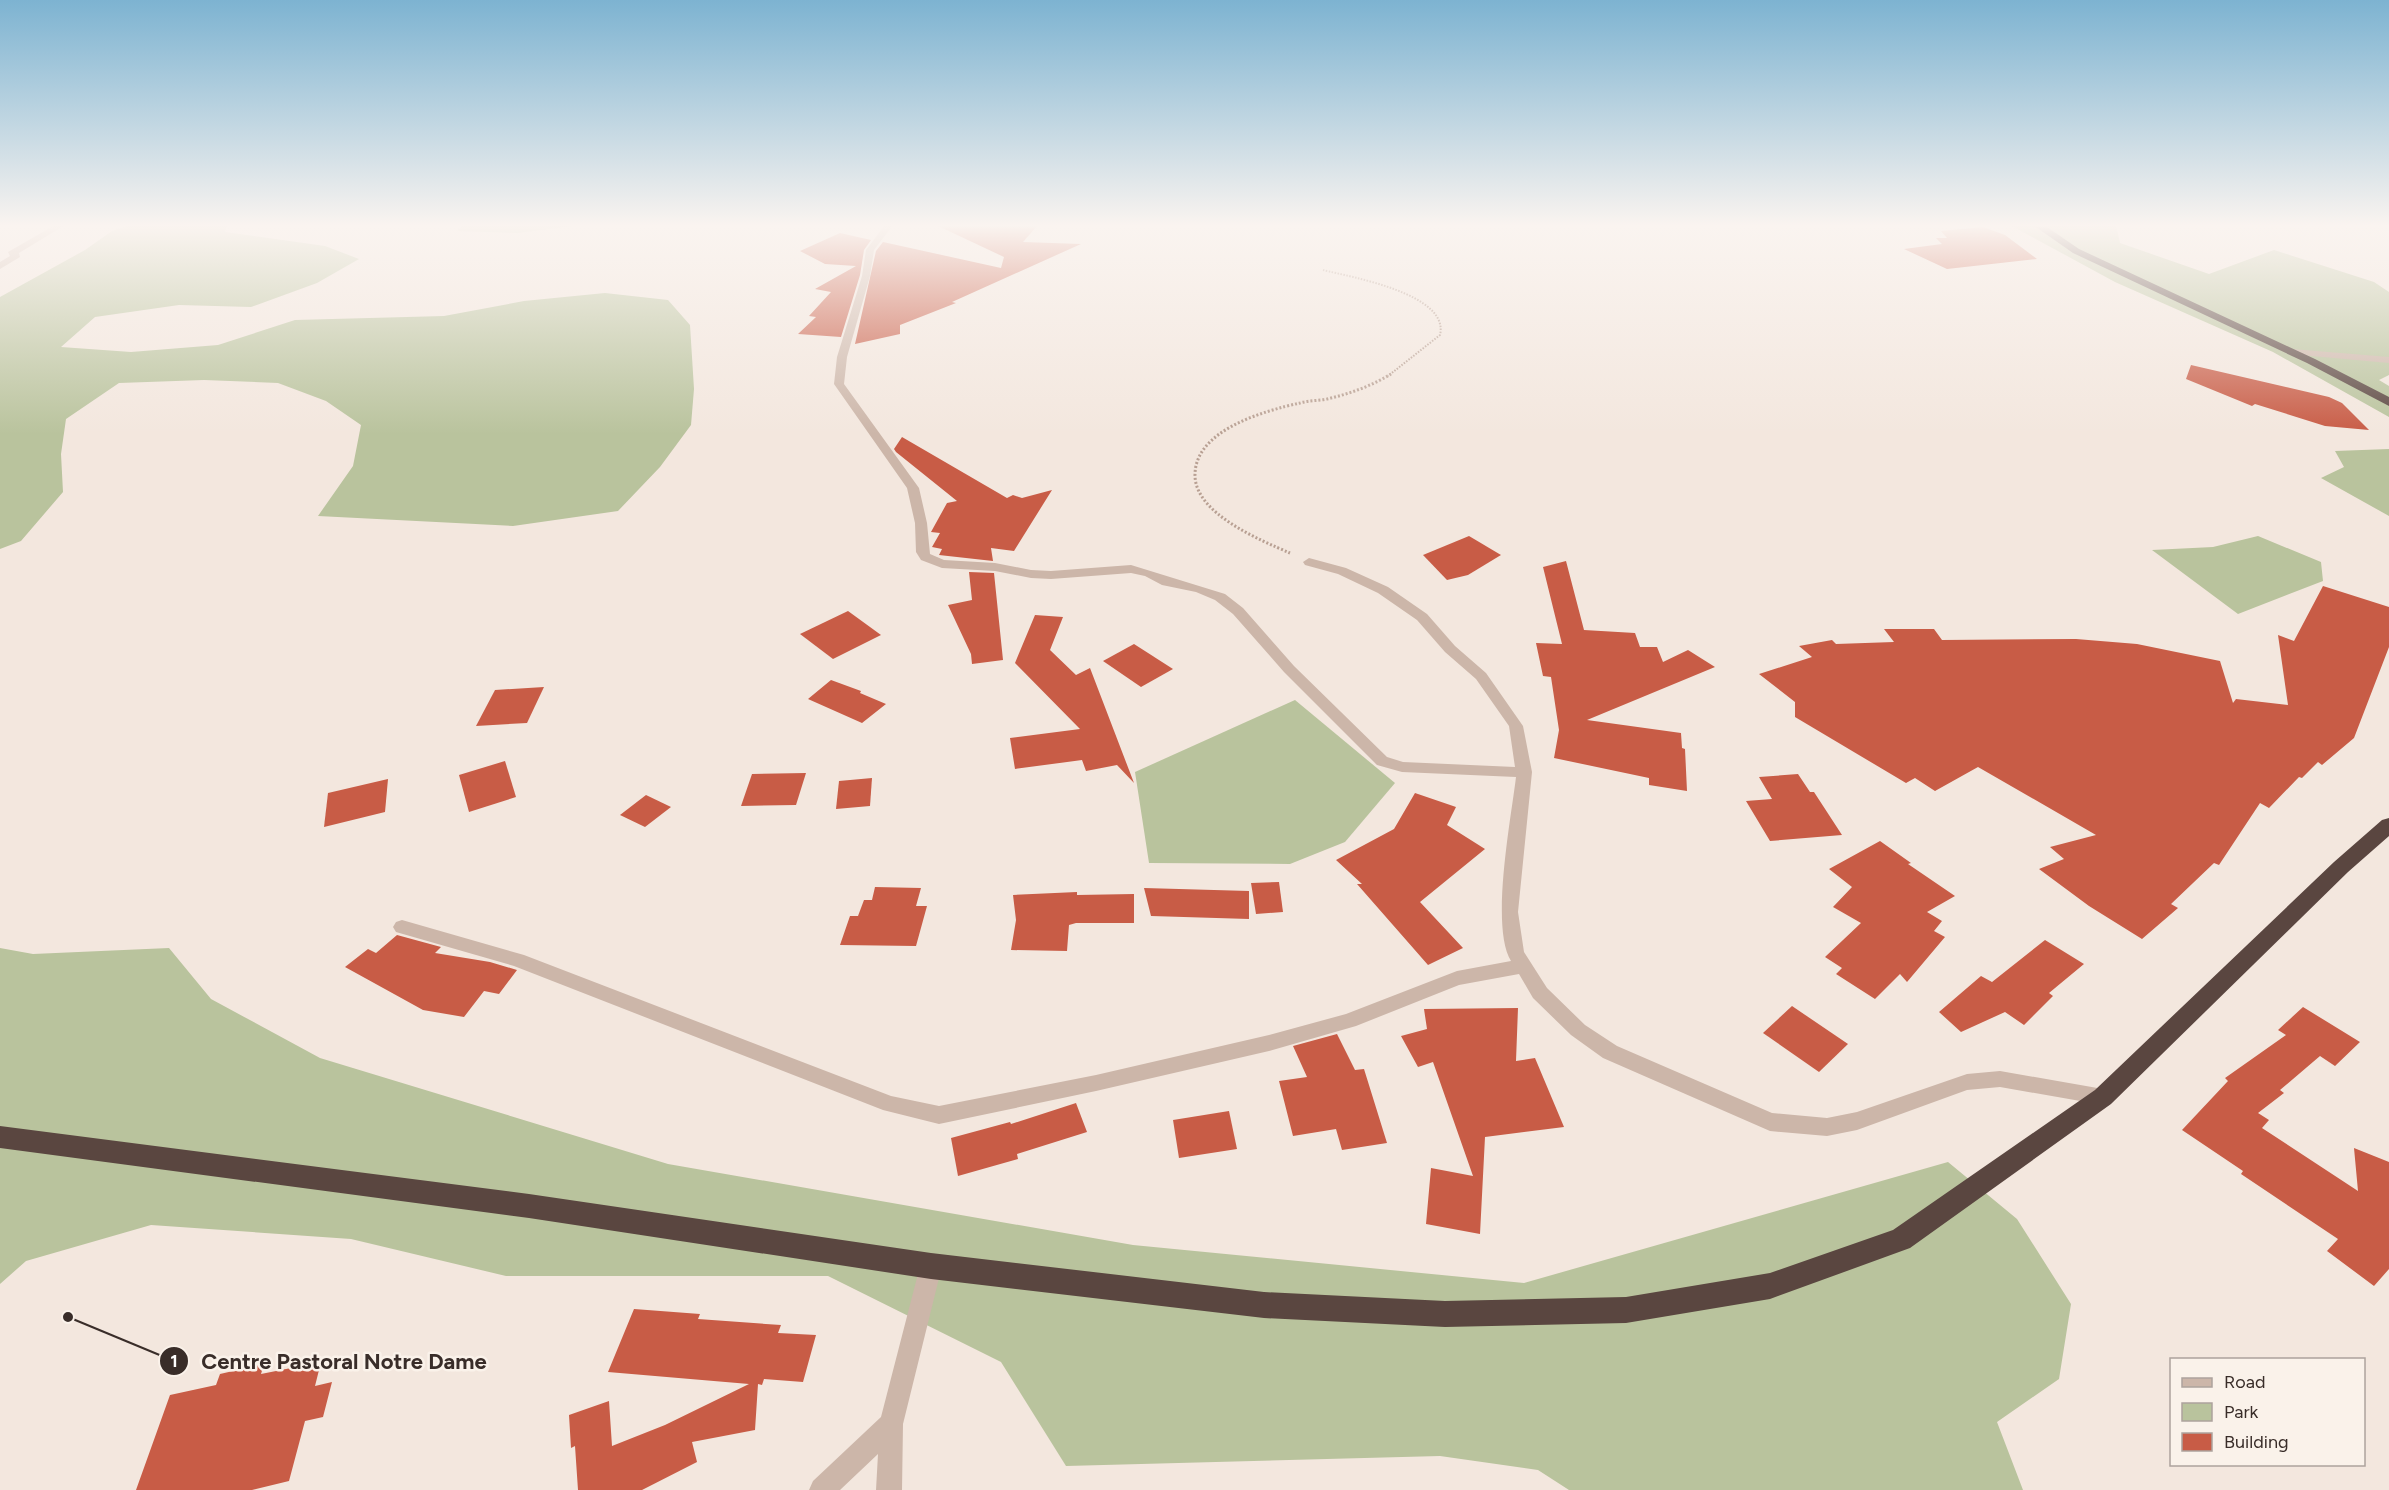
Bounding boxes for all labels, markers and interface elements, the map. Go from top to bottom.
callout: Centre Pastoral Notre Dame [159,1341,499,1381]
text: Centre Pastoral Notre Dame [201,1348,487,1375]
text: 1 [170,1350,178,1372]
legend [2170,1358,2365,1466]
text: Road [2224,1371,2265,1393]
text: Park [2224,1401,2259,1423]
text: Building [2224,1431,2289,1453]

